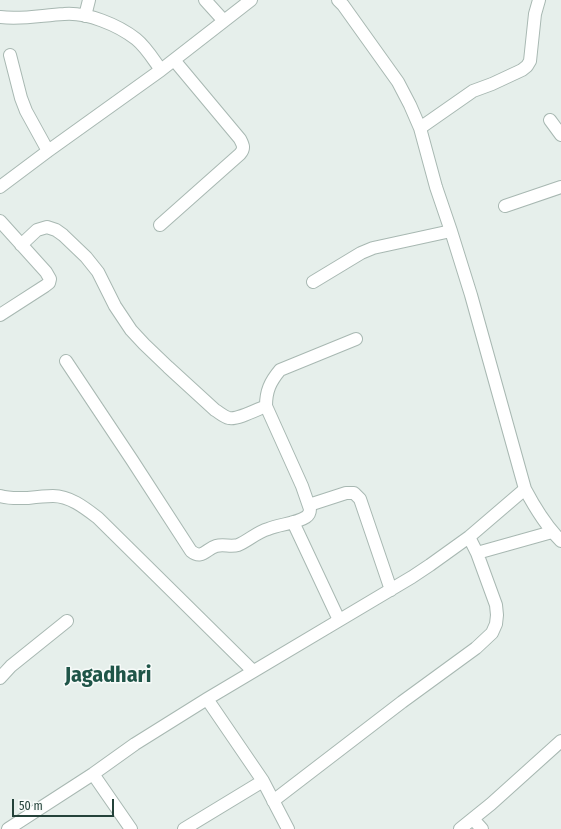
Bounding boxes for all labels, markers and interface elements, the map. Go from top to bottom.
district label: Jagadhari [65,663,151,689]
scale bar [14,791,116,817]
text: 50 m [19,799,43,813]

